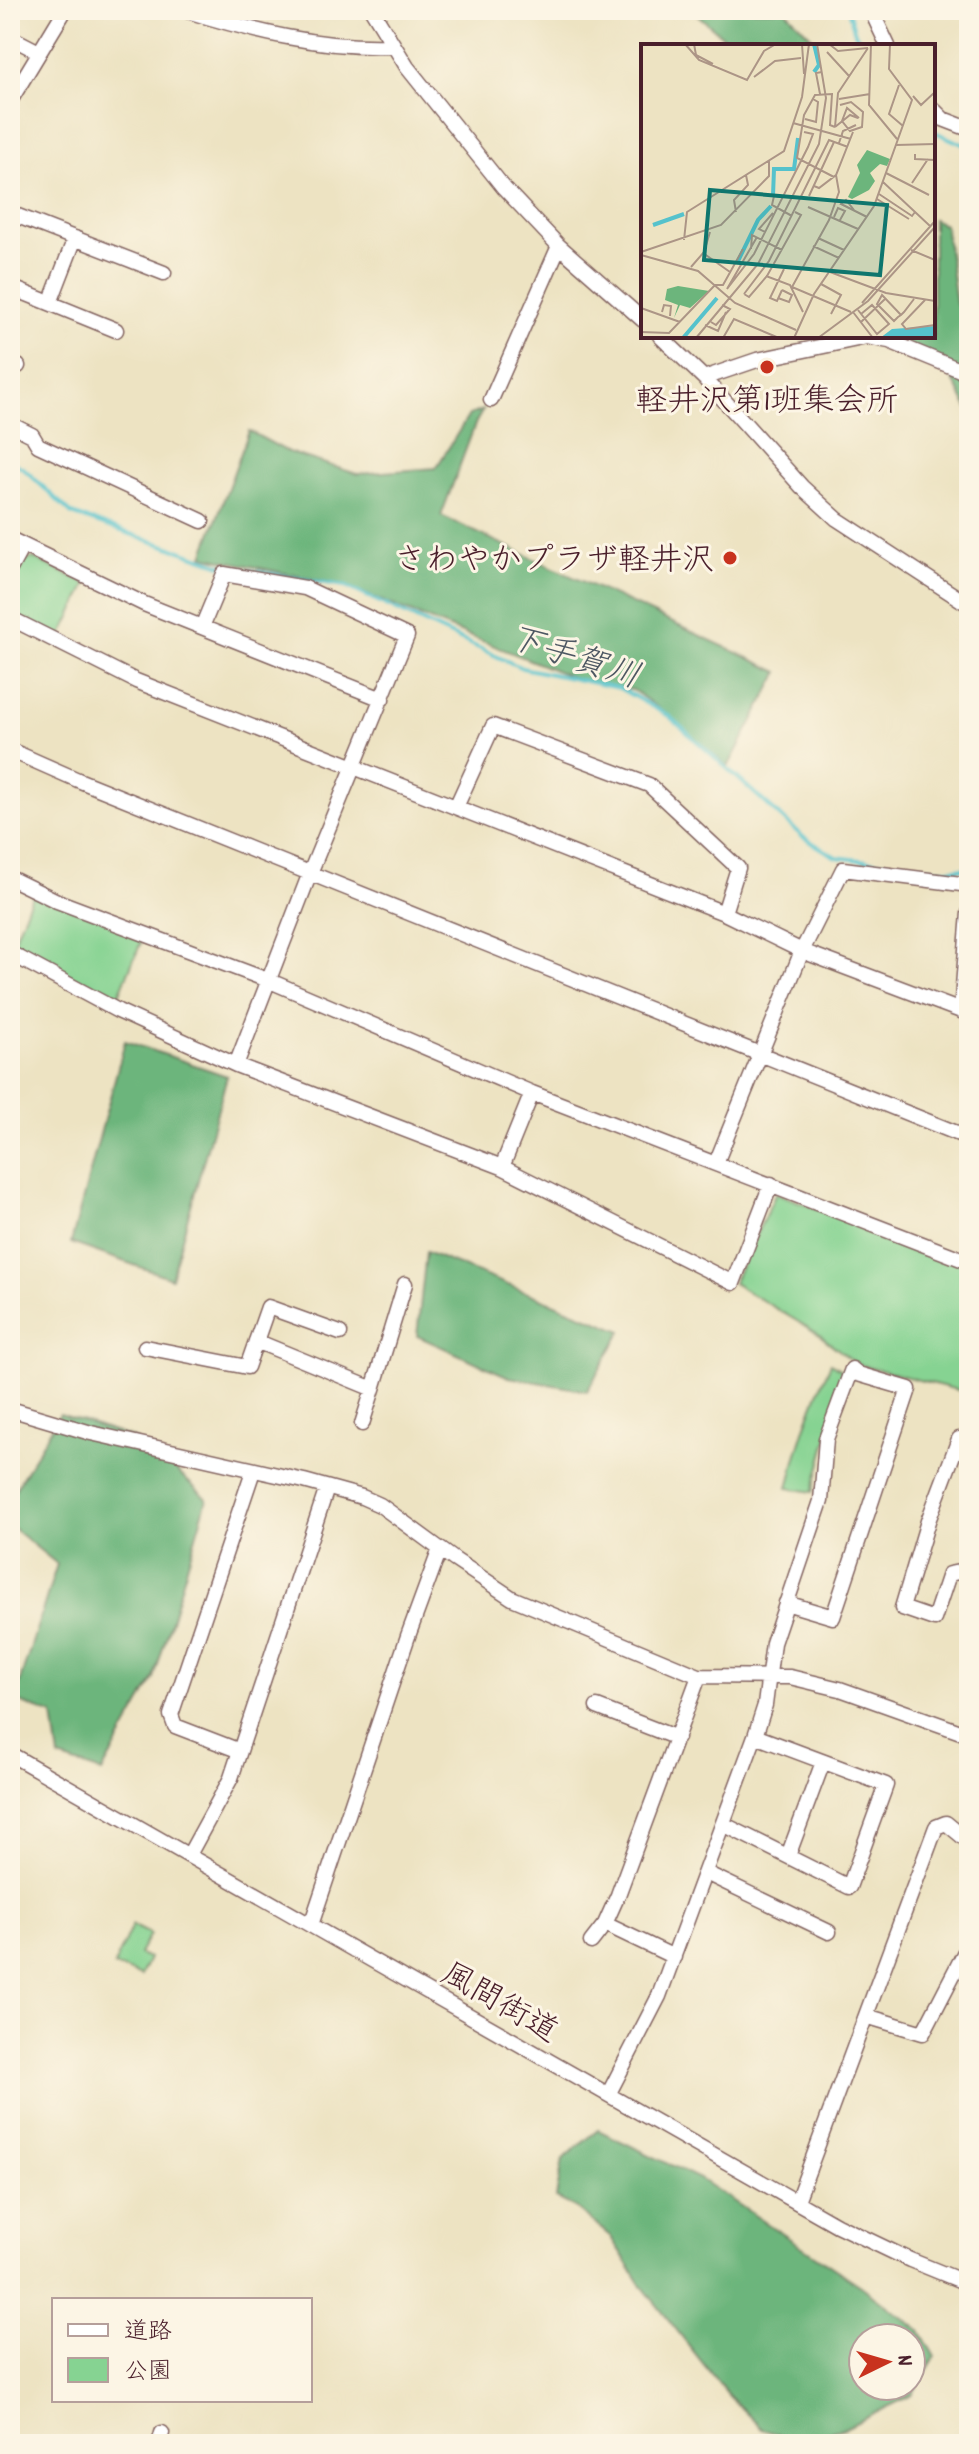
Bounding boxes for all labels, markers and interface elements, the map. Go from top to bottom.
inset map [641,44,935,338]
marker: 軽井沢第1班集会所 [758,358,776,376]
place label: 軽井沢第1班集会所 [635,381,899,427]
place label: さわやかプラザ軽井沢 [394,540,714,586]
marker: さわやかプラザ軽井沢 [721,549,739,567]
water label: 下手賀川 [501,616,646,705]
street label: 風間街道 [432,1953,565,2057]
legend [52,2298,312,2402]
text: 道路 [124,2316,172,2350]
north arrow [847,2322,927,2402]
text: N [888,2354,919,2367]
text: 公園 [124,2356,172,2390]

